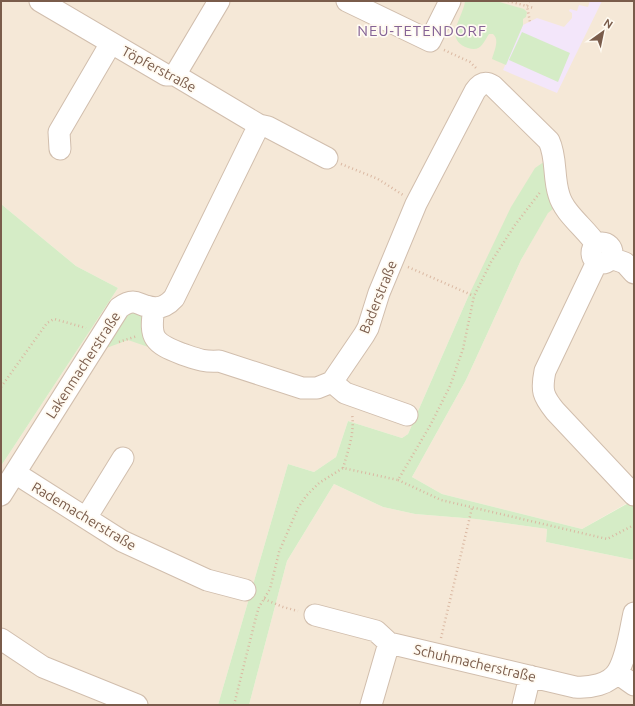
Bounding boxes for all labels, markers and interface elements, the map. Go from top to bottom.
north arrow [583,12,623,52]
text: N [602,16,615,31]
district label: NEU-TETENDORF [357,22,487,39]
street label: Töpferstraße [119,43,199,95]
street label: Baderstraße [356,258,400,336]
street label: Lakenmacherstraße [43,309,123,421]
street label: Rademacherstraße [29,479,139,553]
street label: Schuhmacherstraße [412,641,538,685]

